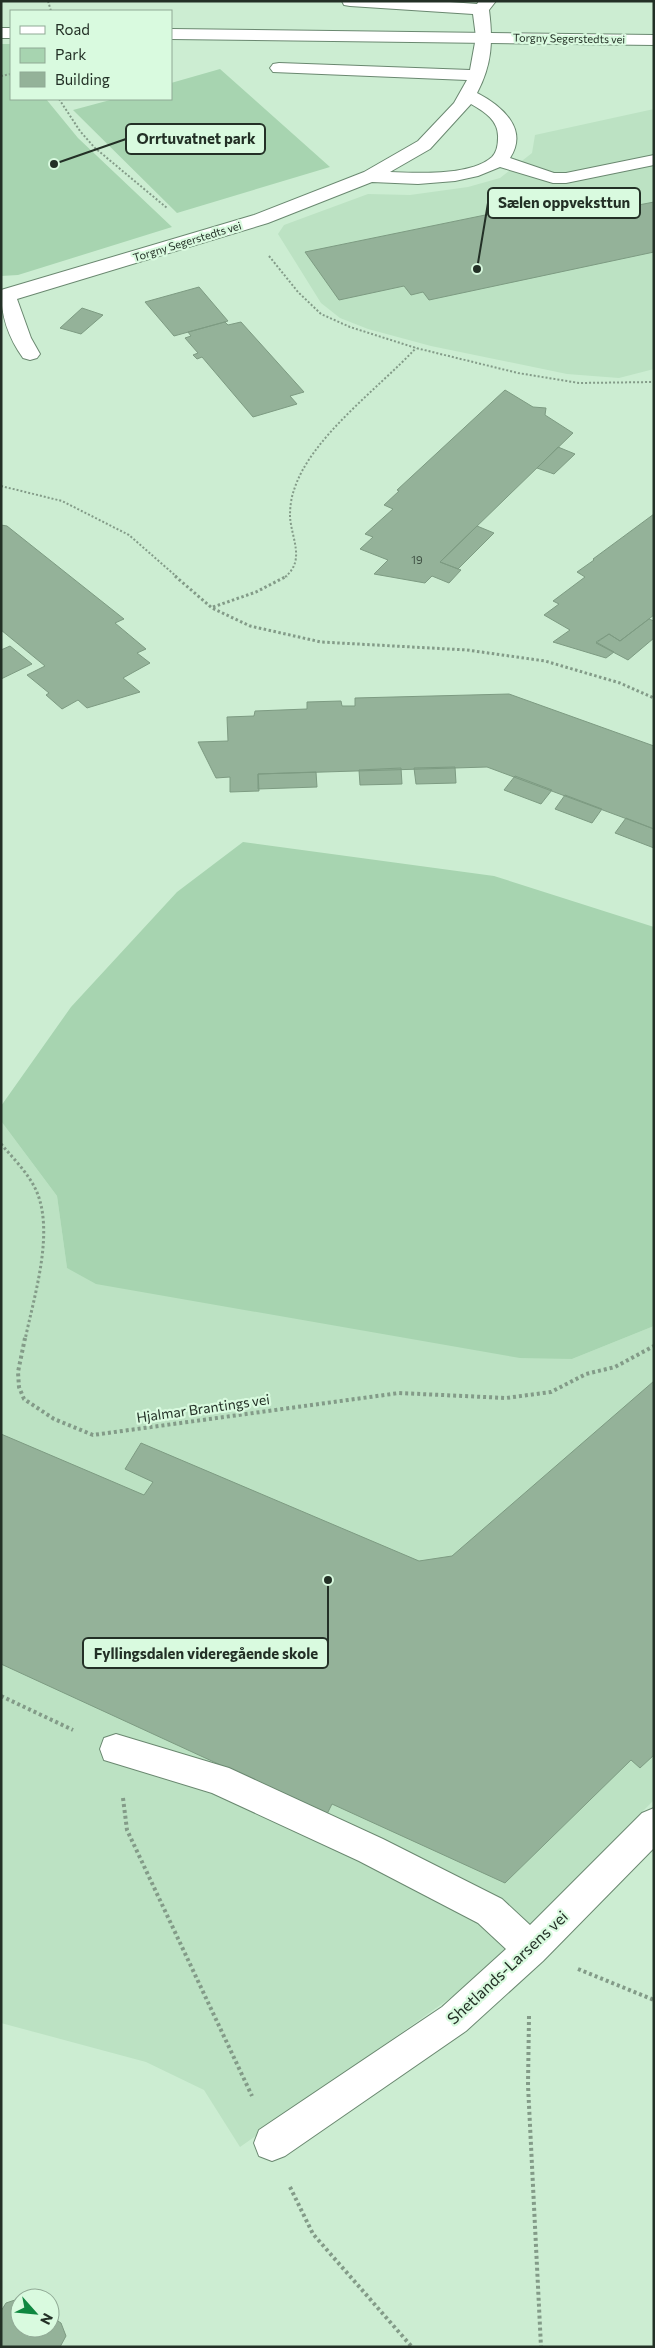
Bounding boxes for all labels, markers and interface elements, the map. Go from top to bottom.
legend [10,10,172,100]
text: Road [55,20,90,38]
street label: Torgny Segerstedts vei [513,31,626,45]
text: Park [55,45,86,63]
text: Building [55,70,110,88]
callout: Orrtuvatnet park [126,124,265,154]
text: Orrtuvatnet park [136,129,256,147]
callout: Sælen oppveksttun [488,188,640,218]
text: Sælen oppveksttun [498,193,630,211]
street label: Torgny Segerstedts vei [131,218,243,264]
house number: 19 [411,553,423,566]
street label: Hjalmar Brantings vei [135,1390,271,1426]
callout: Fyllingsdalen videregående skole [83,1638,328,1668]
text: Fyllingsdalen videregående skole [94,1644,318,1662]
street label: Shetlands-Larsens vei [443,1906,571,2028]
north arrow [10,2288,60,2338]
text: N [37,2311,57,2328]

